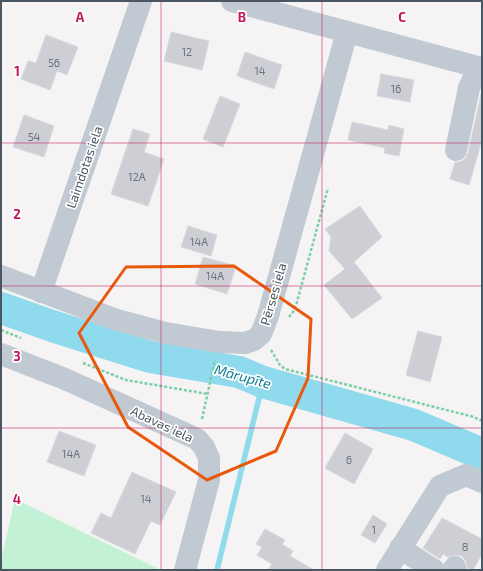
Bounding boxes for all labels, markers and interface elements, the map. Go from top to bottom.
text: A [76,9,85,25]
text: B [238,9,246,25]
text: C [398,9,406,25]
house number: 12 [182,45,192,58]
house number: 56 [48,56,60,69]
text: 1 [14,63,20,79]
house number: 14 [254,64,266,77]
house number: 16 [391,82,401,95]
street label: Laimdotas iela [62,124,106,210]
house number: 54 [28,130,41,143]
house number: 12A [128,170,146,183]
text: 2 [13,206,21,222]
house number: 14A [190,235,208,248]
street label: Pērses iela [256,261,290,327]
house number: 14A [206,269,224,282]
text: 3 [13,348,21,364]
water label: Mārupīte [213,360,274,392]
street label: Abavas iela [128,403,196,445]
house number: 14A [62,447,80,460]
house number: 6 [346,453,352,466]
text: 4 [13,491,21,507]
house number: 14 [140,492,152,505]
house number: 1 [372,523,376,536]
house number: 8 [462,540,468,553]

